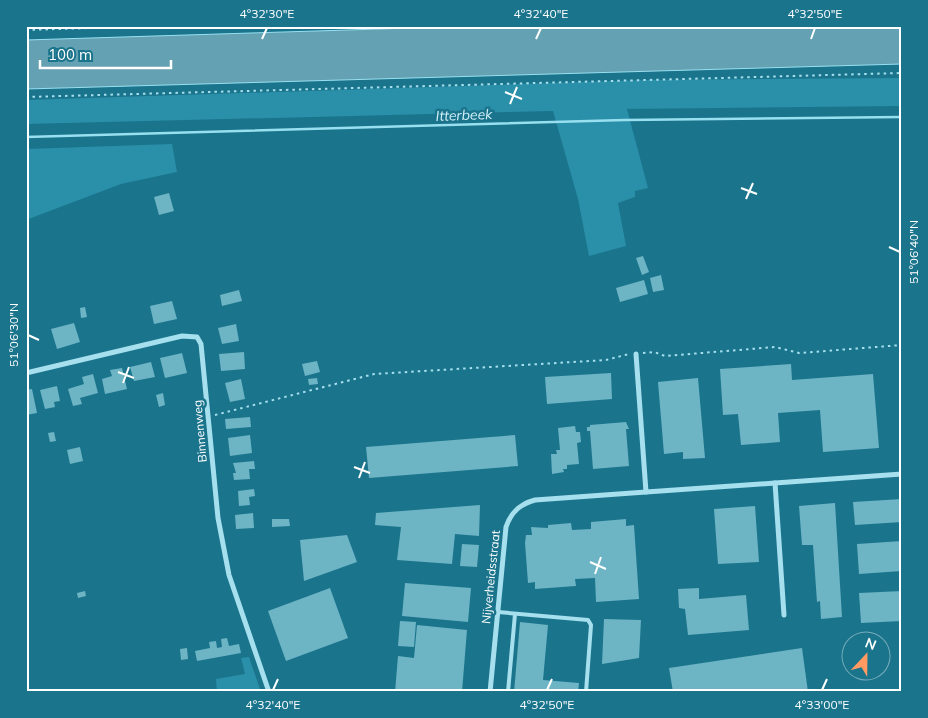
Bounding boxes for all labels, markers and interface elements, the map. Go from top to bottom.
text: 4°32'30"E [240,6,294,21]
text: 4°32'40"E [514,6,568,21]
text: 4°32'50"E [788,6,842,21]
scale bar [40,38,171,70]
text: 100 m [48,45,92,64]
water label: Itterbeek [435,105,493,125]
text: 51°06'40"N [906,220,921,284]
text: 51°06'30"N [6,303,21,367]
street label: Binnenweg [189,399,210,463]
street label: Nijverheidsstraat [478,529,503,625]
north arrow [840,630,890,680]
text: N [863,634,879,654]
text: 4°32'40"E [246,697,300,712]
text: 4°32'50"E [520,697,574,712]
text: 4°33'00"E [795,697,849,712]

